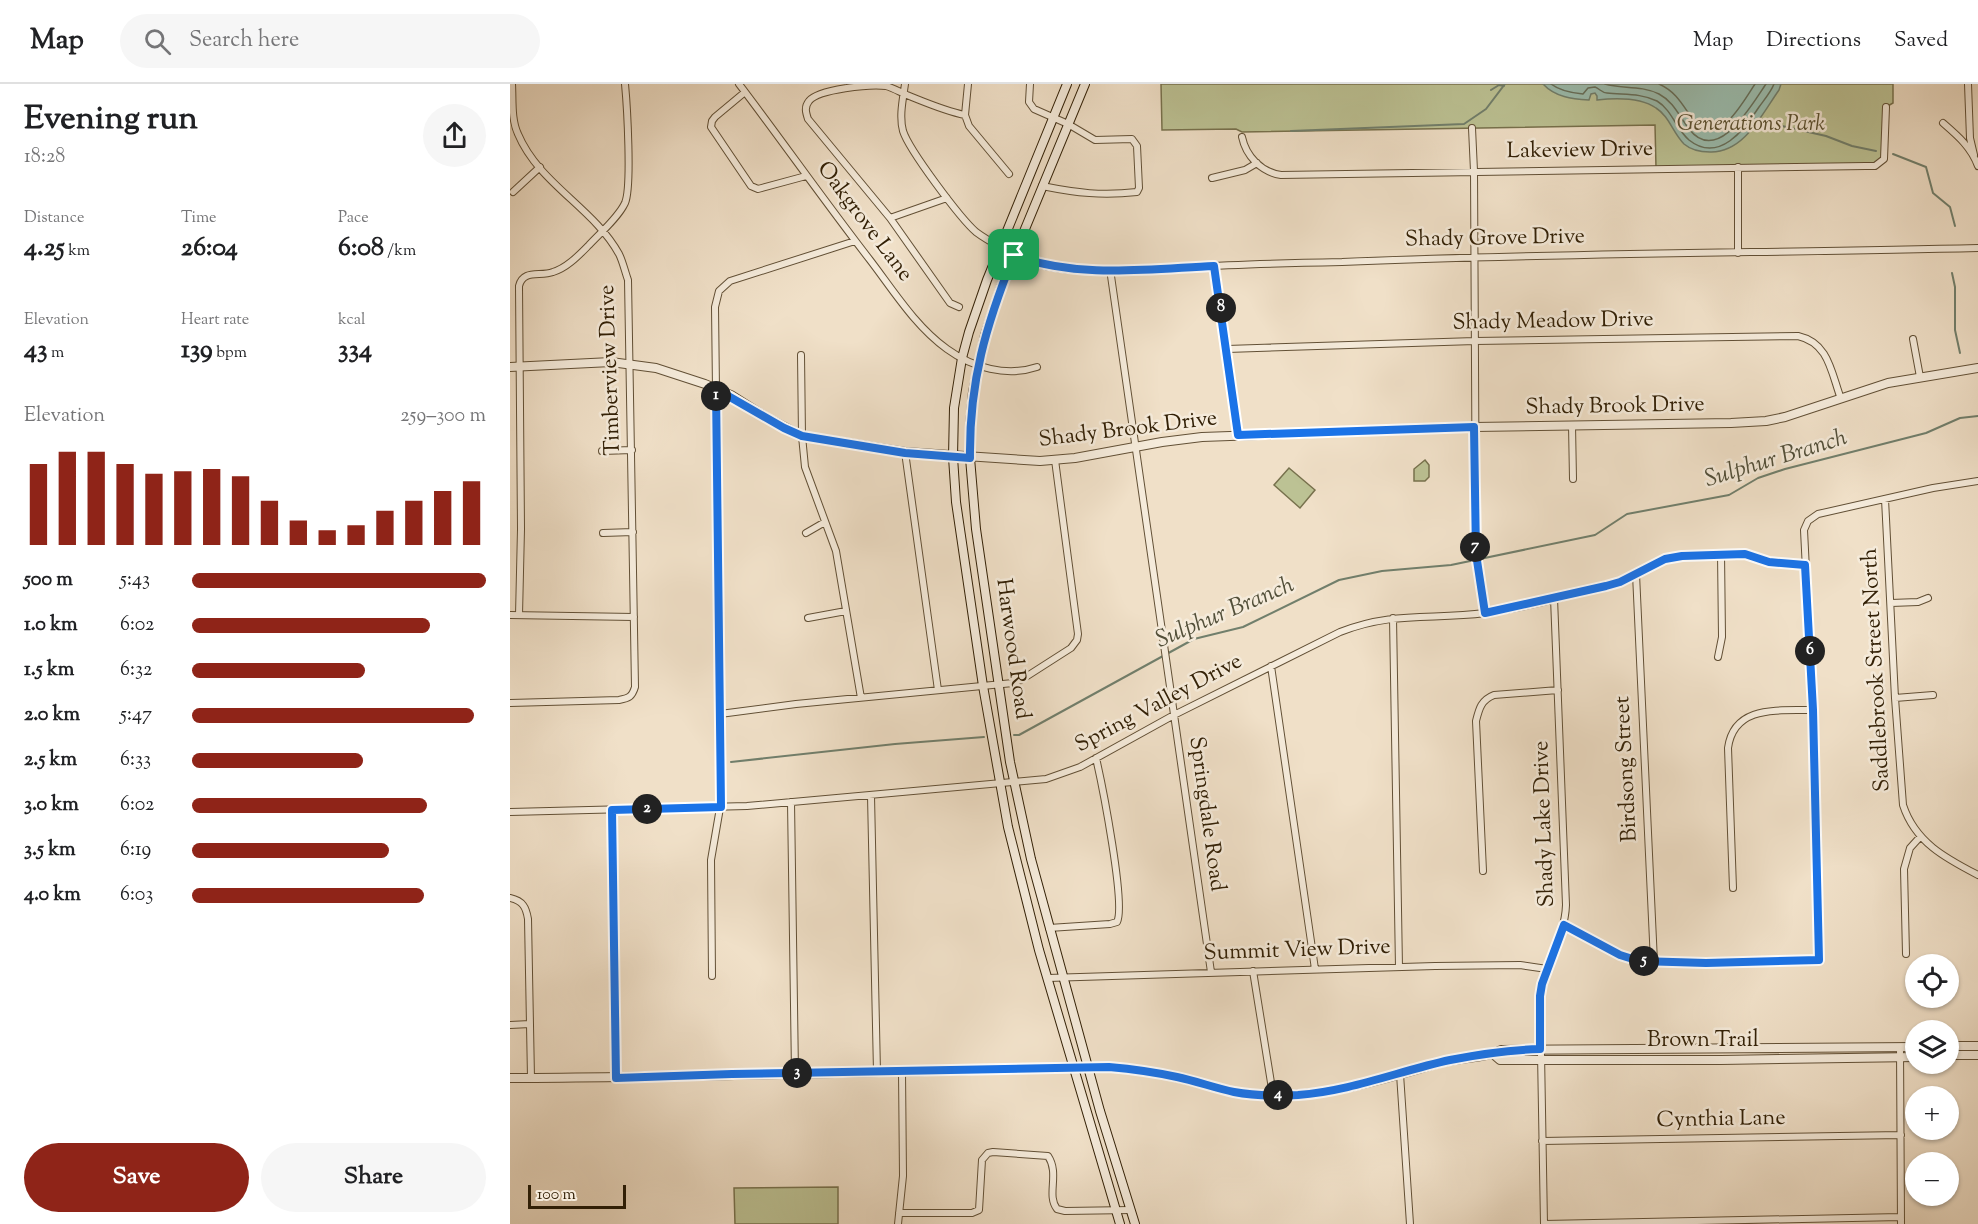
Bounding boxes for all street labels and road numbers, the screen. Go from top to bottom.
street label: Lakeview Drive [1506,134,1654,168]
street label: Oakgrove Lane [808,155,920,289]
street label: Shady Grove Drive [1405,221,1585,257]
street label: Timberview Drive [592,284,630,456]
street label: Shady Meadow Drive [1452,304,1654,340]
street label: Shady Brook Drive [1525,389,1705,425]
street label: Shady Brook Drive [1037,403,1219,457]
street label: Saddlebrook Street North [1855,547,1899,793]
street label: Harwood Road [986,576,1038,722]
street label: Spring Valley Drive [1070,646,1248,762]
street label: Birdsong Street [1607,695,1647,843]
street label: Springdale Road [1179,734,1233,894]
street label: Shady Lake Drive [1526,740,1564,908]
street label: Summit View Drive [1203,932,1391,970]
street label: Brown Trail [1647,1025,1759,1057]
street label: Cynthia Lane [1656,1103,1786,1137]

